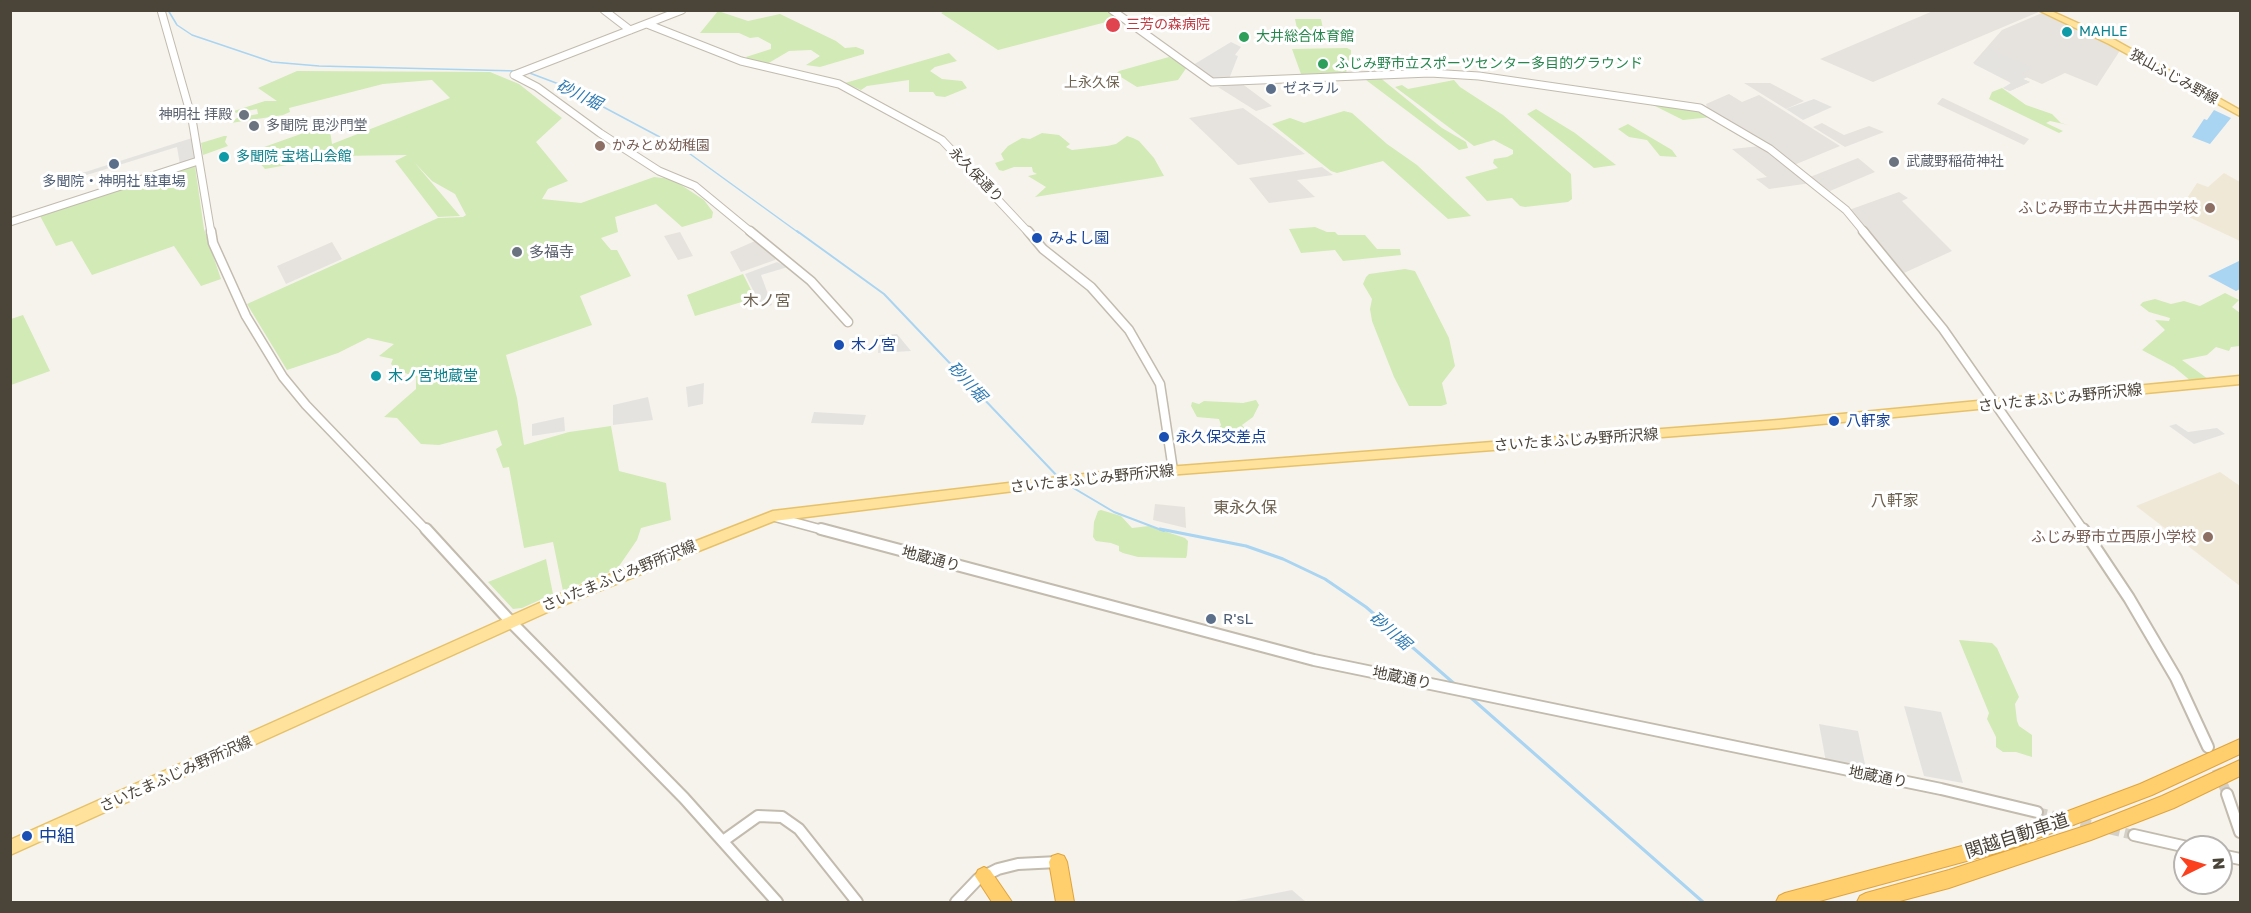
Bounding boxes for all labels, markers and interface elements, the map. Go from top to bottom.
marker: 三芳の森病院 [1104,16,1122,34]
place label: 三芳の森病院 [1126,17,1210,33]
place label: MAHLE [2079,24,2128,40]
marker: MAHLE [2060,25,2074,39]
place label: 大井総合体育館 [1256,29,1354,45]
marker: 大井総合体育館 [1237,30,1251,44]
street label: 狭山ふじみ野線 [2127,46,2221,108]
place label: ふじみ野市⽴スポーツセンター多⽬的グラウンド [1335,56,1643,72]
marker: ふじみ野市⽴スポーツセンター多⽬的グラウンド [1316,57,1330,71]
district label: 上永久保 [1064,75,1120,91]
water label: 砂川堀 [553,76,605,114]
place label: ゼネラル [1283,81,1339,97]
marker: ゼネラル [1264,82,1278,96]
place label: 神明社 拝殿 [159,107,232,123]
marker: 神明社 拝殿 [237,108,251,122]
place label: 多聞院 毘沙門堂 [266,118,367,134]
marker: 多聞院 毘沙門堂 [247,119,261,133]
place label: かみとめ幼稚園 [612,138,710,154]
marker: かみとめ幼稚園 [593,139,607,153]
street label: 永久保通り [946,144,1006,206]
place label: 多聞院 宝塔山会館 [236,149,351,165]
marker: 多聞院 宝塔山会館 [217,150,231,164]
place label: 武蔵野稲荷神社 [1906,154,2004,170]
marker: 武蔵野稲荷神社 [1887,155,1901,169]
marker: 多聞院・神明社 駐車場 [107,157,121,171]
place label: 多聞院・神明社 駐車場 [42,174,186,190]
place label: ふじみ野市立大井西中学校 [2018,199,2198,217]
marker: ふじみ野市立大井西中学校 [2203,201,2217,215]
place label: みよし園 [1049,229,1109,247]
marker: みよし園 [1030,231,1044,245]
place label: 多福寺 [529,243,574,261]
marker: 多福寺 [510,245,524,259]
district label: 木ノ宮 [743,291,791,311]
place label: 木ノ宮 [851,336,896,354]
marker: 木ノ宮 [832,338,846,352]
water label: 砂川堀 [944,358,990,406]
place label: 木ノ宮地蔵堂 [388,367,478,385]
marker: 木ノ宮地蔵堂 [369,369,383,383]
street label: さいたまふじみ野所沢線 [1977,380,2143,416]
place label: 八軒家 [1846,412,1891,430]
marker: 八軒家 [1827,414,1841,428]
street label: さいたまふじみ野所沢線 [1493,425,1659,455]
place label: 永久保交差点 [1176,428,1266,446]
marker: 永久保交差点 [1157,430,1171,444]
street label: さいたまふじみ野所沢線 [1009,461,1175,497]
district label: 八軒家 [1871,491,1919,511]
district label: 東永久保 [1213,498,1277,518]
place label: ふじみ野市立西原小学校 [2031,528,2196,546]
marker: ふじみ野市立西原小学校 [2201,530,2215,544]
street label: さいたまふじみ野所沢線 [539,537,699,615]
street label: 地蔵通り [900,543,962,575]
water label: 砂川堀 [1366,608,1414,654]
place label: R'sL [1223,610,1253,628]
marker: R'sL [1204,612,1218,626]
street label: 地蔵通り [1371,663,1433,693]
street label: さいたまふじみ野所沢線 [97,732,255,816]
street label: 地蔵通り [1847,762,1909,792]
street label: 関越自動車道 [1962,809,2072,863]
place label: 中組 [39,825,75,847]
marker: 中組 [20,829,34,843]
north arrow [2173,835,2233,895]
text: N [2208,857,2229,871]

